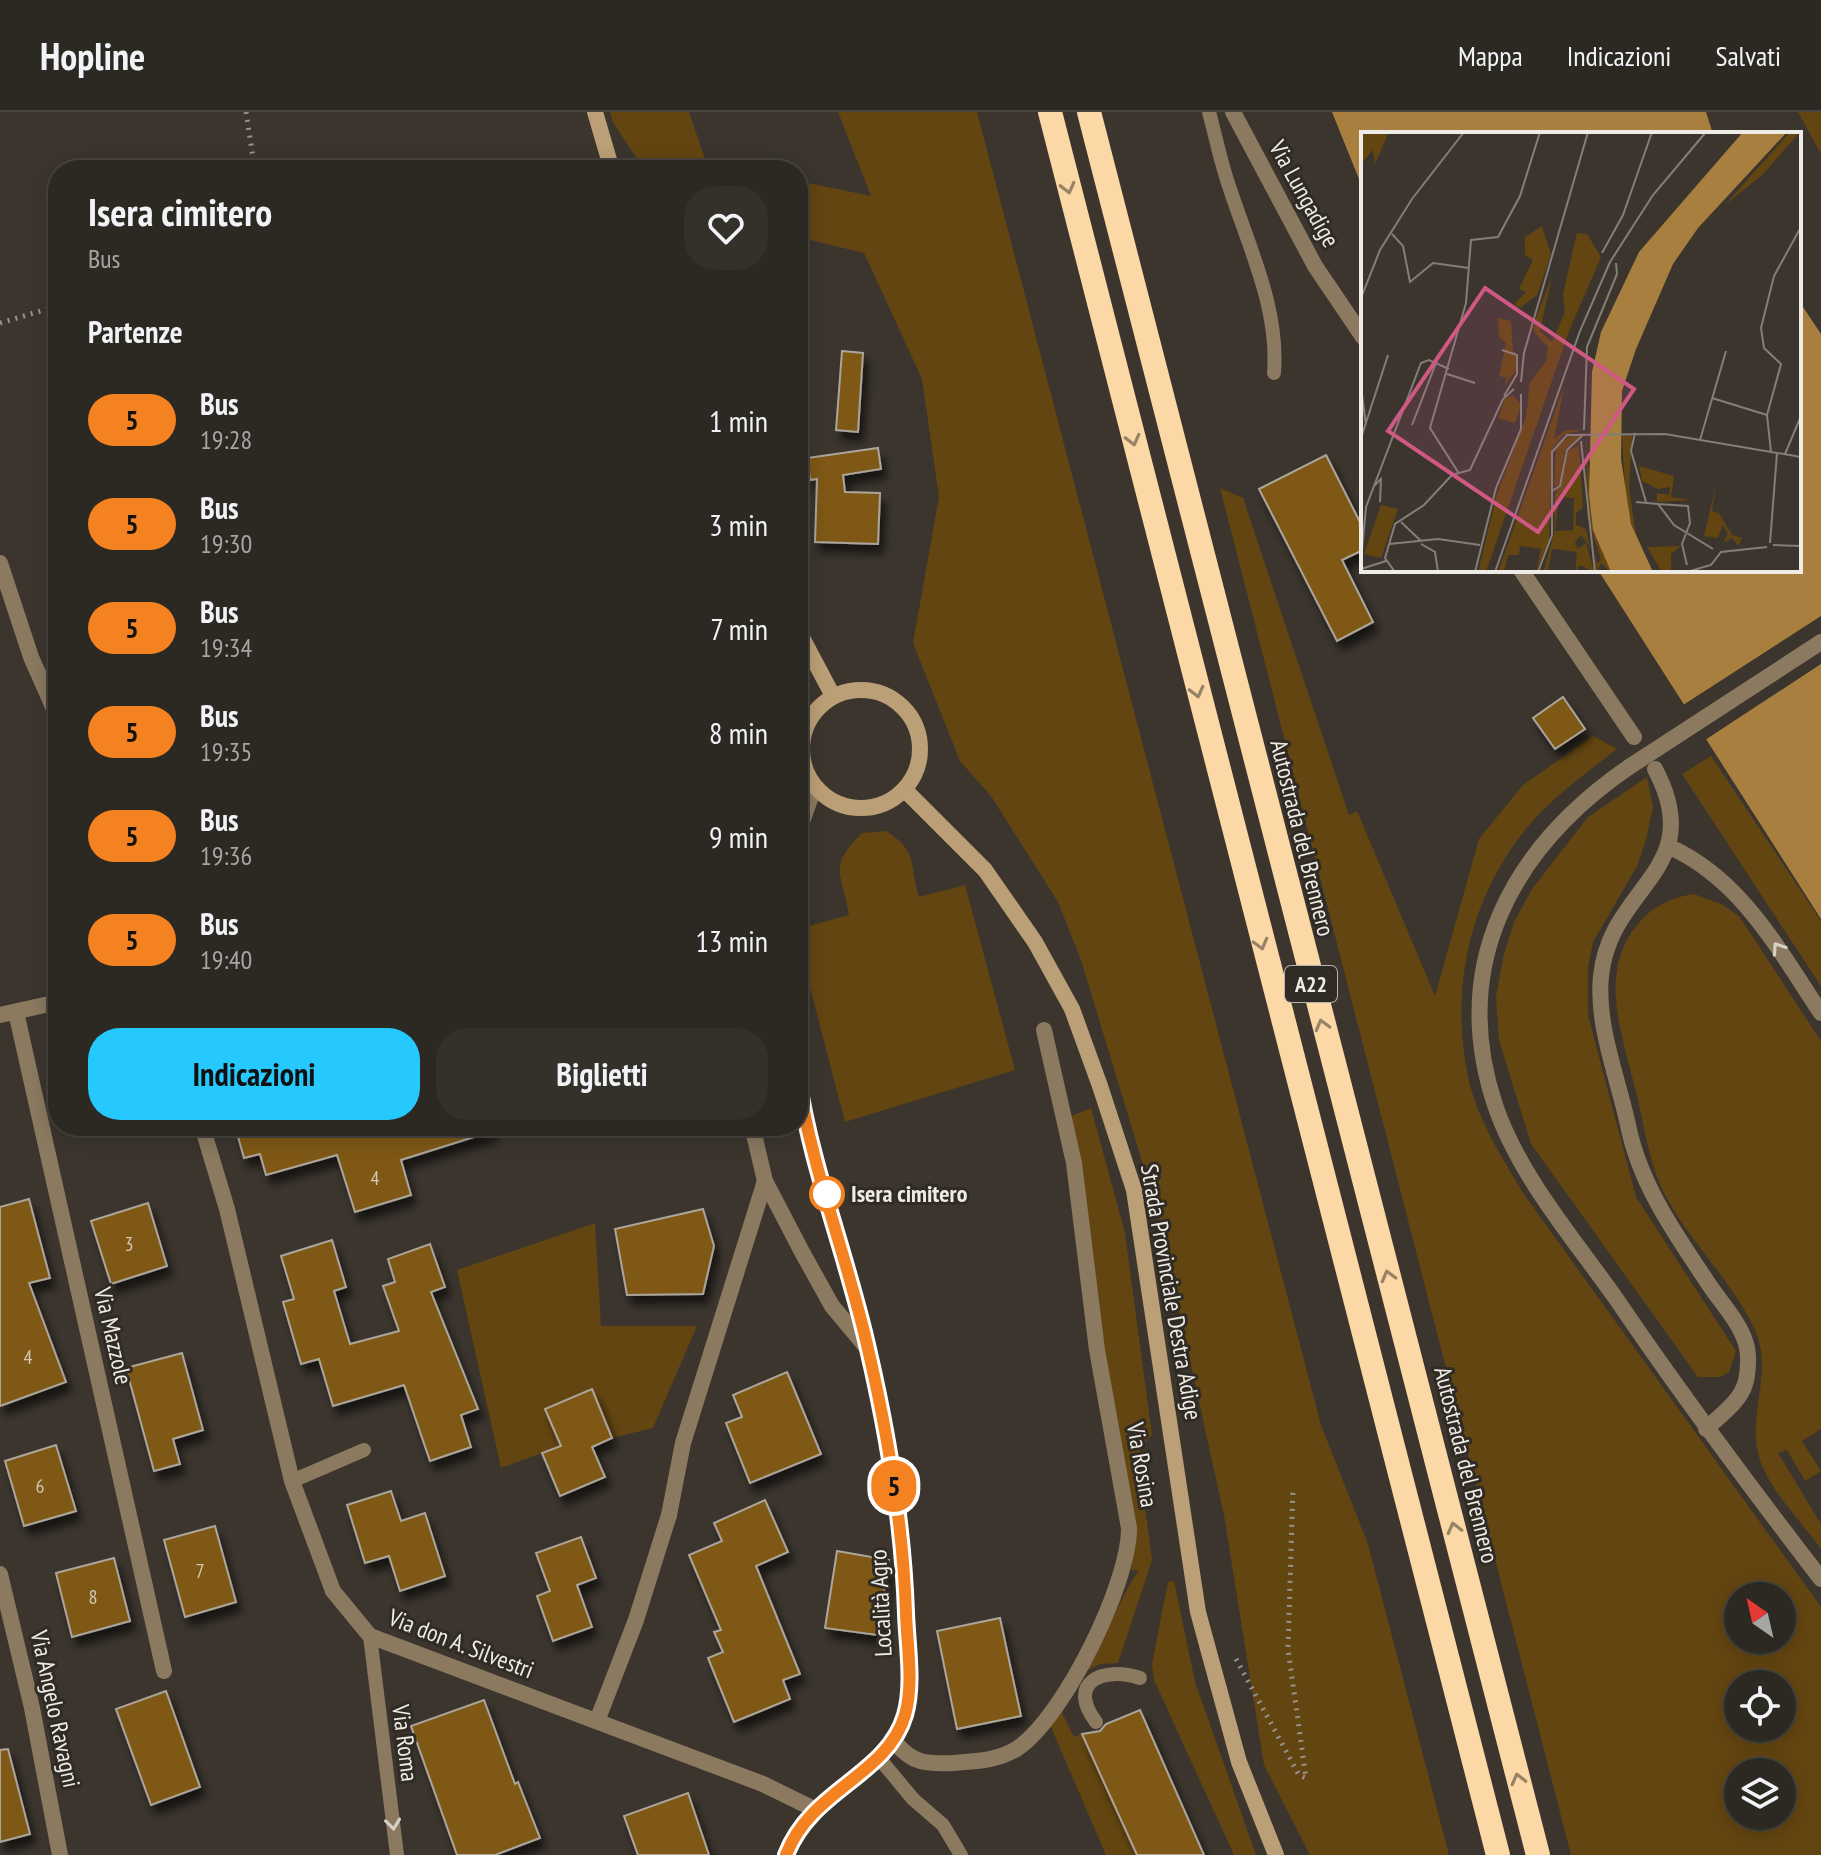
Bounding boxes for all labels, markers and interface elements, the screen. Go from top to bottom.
text: Hopline [40,31,145,80]
text: Mappa [1458,37,1523,74]
text: Indicazioni [1567,37,1671,74]
text: Salvati [1715,37,1781,74]
inset map [1361,132,1801,572]
street label: Via Lungadige [1262,134,1346,253]
one-way arrow [1059,180,1076,194]
button: heart [684,186,768,270]
text: Isera cimitero [88,187,272,236]
text: Bus [88,242,120,275]
text: Partenze [88,312,183,351]
text: Bus [200,384,239,423]
text: 5 [125,401,139,438]
text: 1 min [709,401,768,440]
text: 19:28 [200,423,252,456]
one-way arrow [1123,432,1140,446]
text: Bus [200,488,239,527]
text: 5 [125,505,139,542]
text: 3 min [709,505,768,544]
text: 19:30 [200,527,252,560]
text: Bus [200,592,239,631]
text: 5 [125,609,139,646]
text: 7 min [710,609,768,648]
text: 19:34 [200,631,252,664]
one-way arrow [1187,684,1204,698]
text: Bus [200,696,239,735]
text: 5 [125,713,139,750]
text: 8 min [709,713,768,752]
text: 19:35 [200,735,252,768]
street label: Autostrada del Brennero [1263,737,1342,939]
text: Bus [200,800,239,839]
text: 5 [125,817,139,854]
text: 9 min [709,817,768,856]
text: 19:36 [200,839,252,872]
text: Bus [200,904,239,943]
text: 5 [125,921,139,958]
text: 13 min [695,921,768,960]
one-way arrow [1252,936,1269,950]
one-way arrow [1772,942,1787,957]
text: 19:40 [200,943,252,976]
road number: A22 [1285,966,1337,1002]
one-way arrow [1314,1018,1331,1032]
button: Indicazioni [88,1028,420,1120]
button: Biglietti [436,1028,768,1120]
street label: Strada Provinciale Destra Adige [1134,1162,1209,1422]
house number: 4 [371,1165,380,1191]
marker: Isera cimitero [810,1177,844,1211]
place label: Isera cimitero [851,1178,968,1209]
house number: 3 [125,1231,134,1257]
one-way arrow [1381,1270,1398,1283]
street label: Via Mazzole [87,1283,140,1387]
house number: 4 [24,1344,33,1370]
street label: Autostrada del Brennero [1427,1364,1506,1566]
street label: Via Rosina [1120,1419,1165,1510]
line badge: 5 [868,1460,920,1512]
text: 5 [887,1467,901,1504]
house number: 6 [36,1473,45,1499]
one-way arrow [1446,1521,1463,1535]
street label: Località Agro [862,1549,899,1657]
house number: 7 [196,1558,205,1584]
north arrow [1724,1582,1796,1654]
map controls [1724,1582,1796,1830]
house number: 8 [89,1584,98,1610]
street label: Via don A. Silvestri [383,1601,538,1685]
street label: Via Angelo Ravagni [24,1627,87,1790]
button: locate [1724,1670,1796,1742]
street label: Via Roma [385,1702,426,1783]
button: layers [1724,1758,1796,1830]
one-way arrow [1511,1773,1528,1787]
one-way arrow [384,1817,401,1831]

